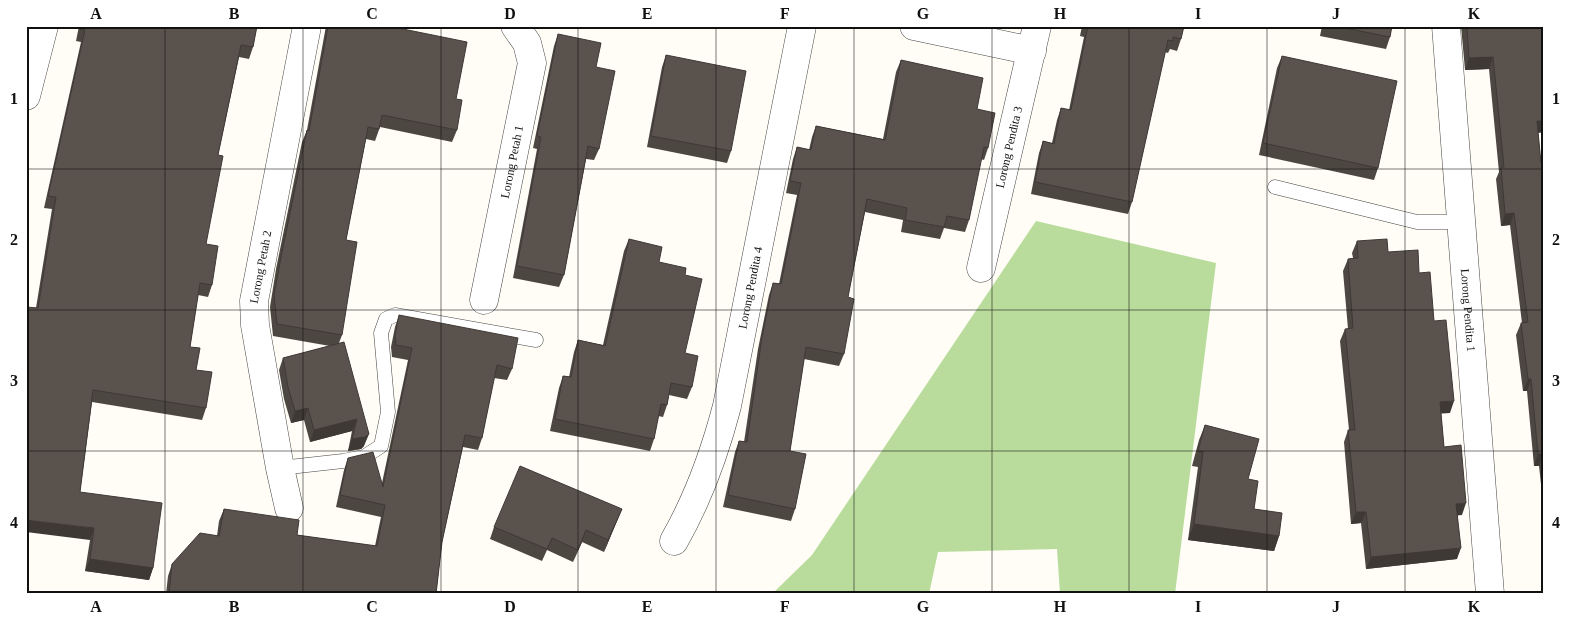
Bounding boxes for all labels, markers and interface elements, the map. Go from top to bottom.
text: A [90,5,102,22]
text: B [229,5,240,22]
text: C [366,5,378,22]
text: D [504,5,516,22]
text: E [642,5,652,22]
text: F [780,5,790,22]
text: G [917,5,930,22]
text: H [1054,5,1067,22]
text: I [1195,5,1201,22]
text: J [1332,5,1340,22]
text: K [1468,5,1481,22]
text: 1 [10,90,18,107]
text: 1 [1552,90,1560,107]
street label: Lorong Pendita 3 [993,105,1025,189]
street label: Lorong Petah 1 [498,124,526,199]
street label: Lorong Petah 2 [247,229,274,304]
text: 2 [10,231,18,248]
text: 2 [1552,231,1560,248]
street label: Lorong Pendita 4 [735,245,765,330]
street label: Lorong Pendita 1 [1458,268,1478,352]
text: 3 [10,372,18,389]
text: 3 [1552,372,1560,389]
text: 4 [10,514,18,531]
text: 4 [1552,514,1560,531]
text: A [90,598,102,615]
text: B [229,598,240,615]
text: C [366,598,378,615]
text: D [504,598,516,615]
text: E [642,598,652,615]
text: F [780,598,790,615]
text: G [917,598,930,615]
text: H [1054,598,1067,615]
text: I [1195,598,1201,615]
text: J [1332,598,1340,615]
text: K [1468,598,1481,615]

